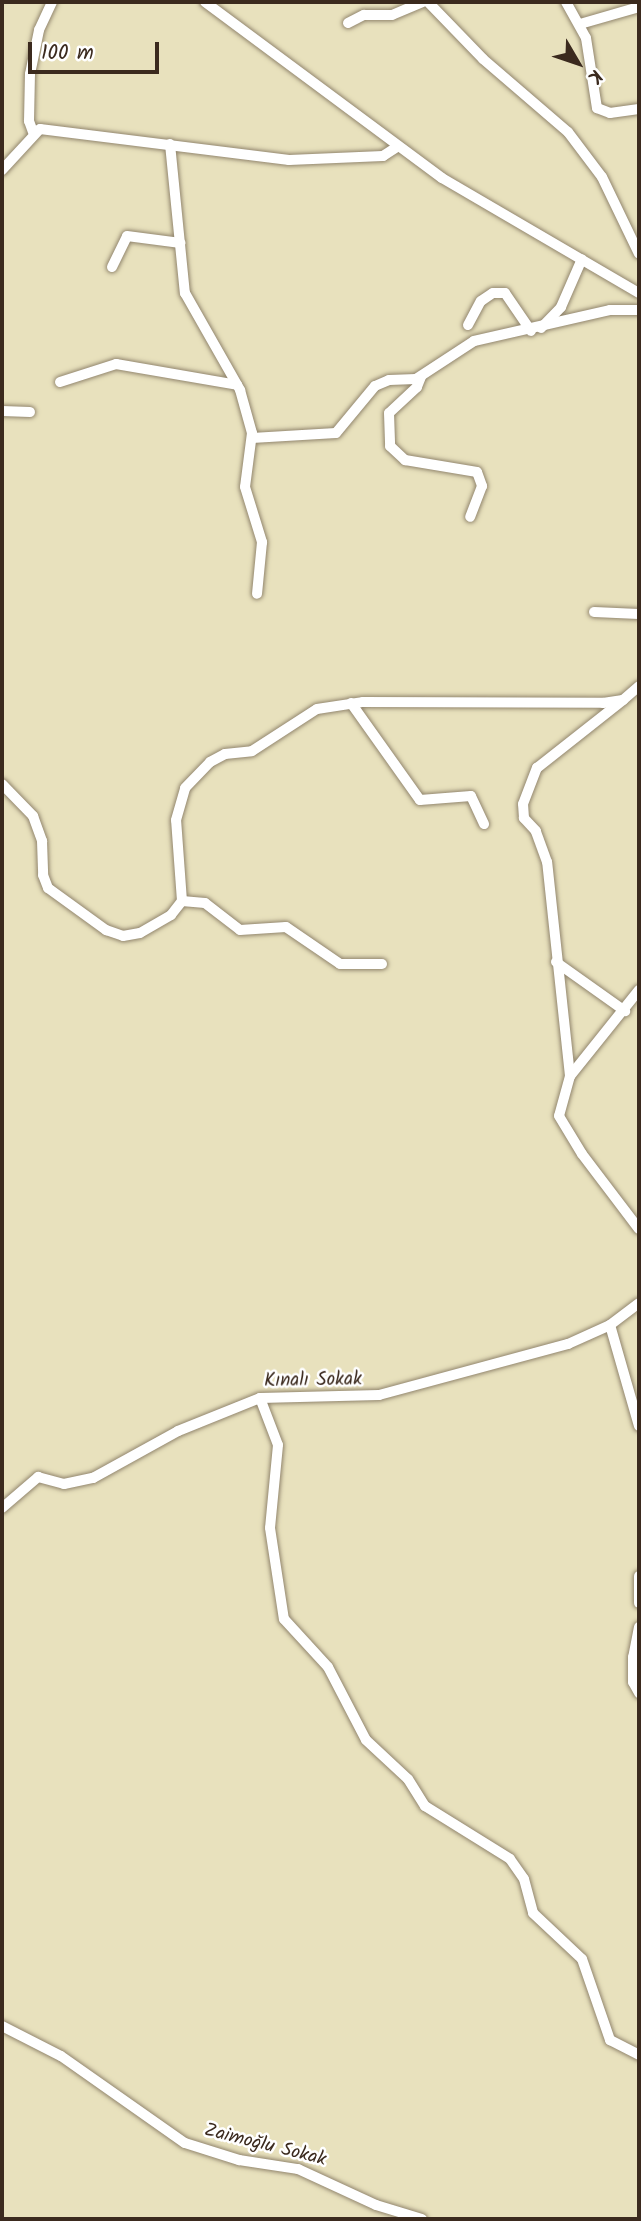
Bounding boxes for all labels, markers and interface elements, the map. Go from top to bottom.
scale bar [32,28,163,72]
north arrow [543,28,613,98]
text: 100 m [41,37,94,70]
text: K [579,62,610,90]
street label: Kınalı Sokak [264,1369,362,1393]
street label: Zaimoğlu Sokak [202,2120,328,2172]

